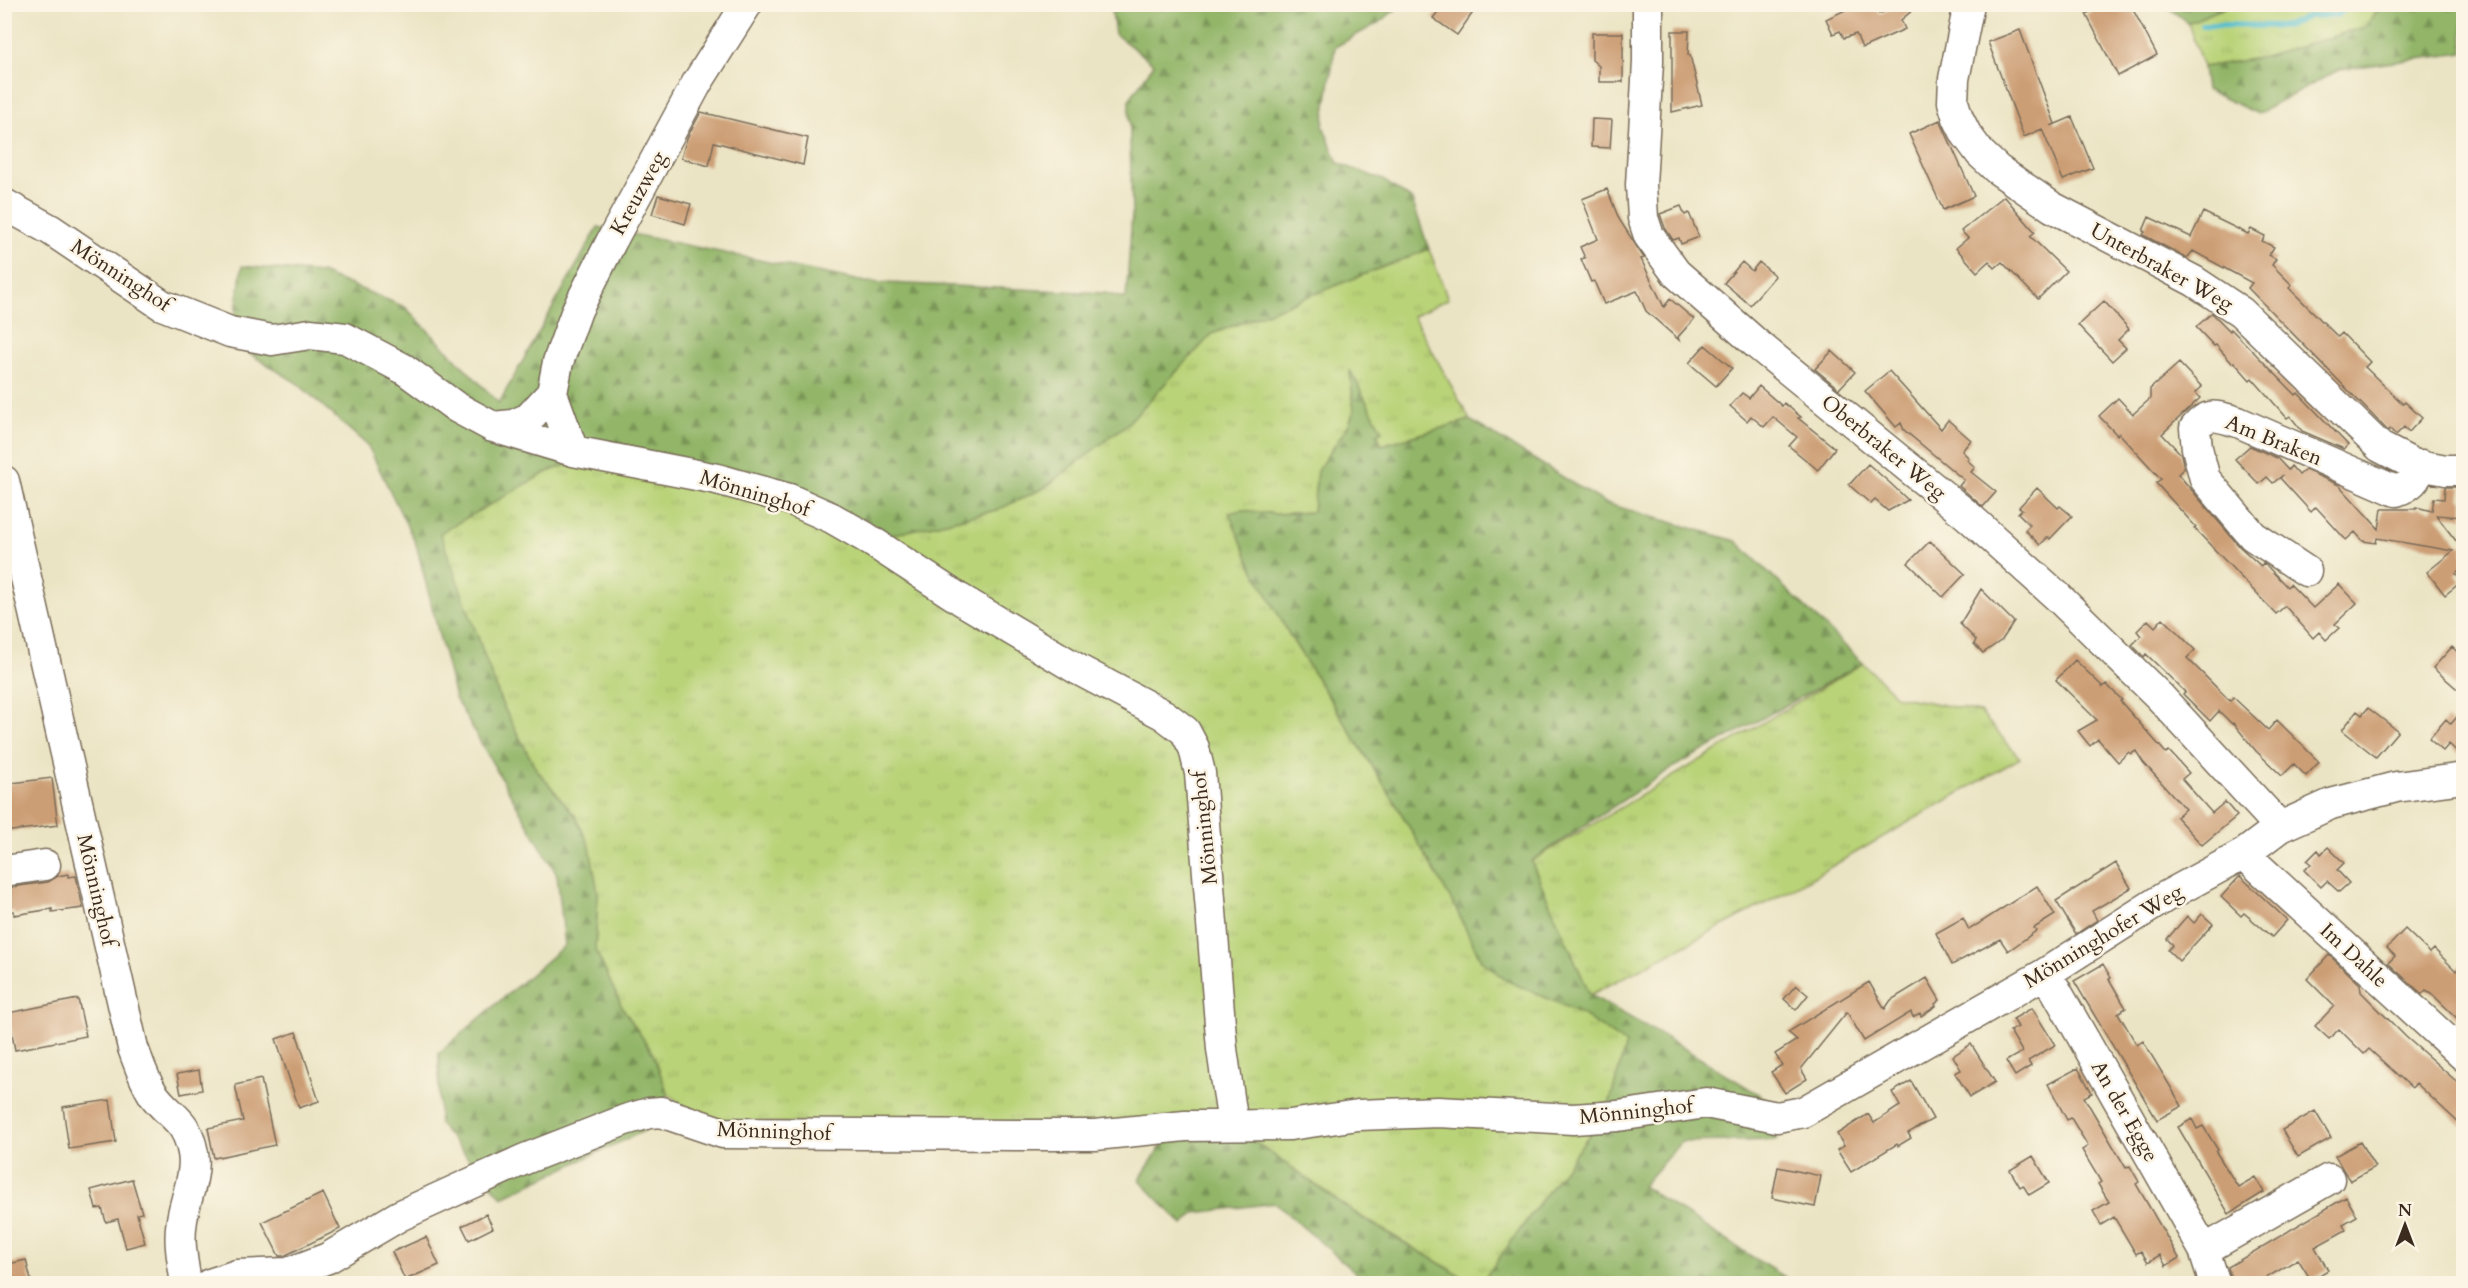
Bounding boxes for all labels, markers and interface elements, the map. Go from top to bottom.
street label: Kreuzweg [603,146,674,240]
street label: Unterbraker Weg [2085,216,2239,319]
street label: Mönninghof [65,232,179,321]
street label: Oberbraker Weg [1815,388,1953,507]
street label: Am Braken [2221,408,2327,473]
street label: Mönninghof [696,463,817,525]
street label: Mönninghof [1184,766,1225,886]
street label: Mönninghof [70,831,124,952]
street label: Mönninghofer Weg [2018,877,2189,996]
street label: Im Dahle [2313,916,2394,994]
street label: An der Egge [2084,1055,2165,1167]
street label: Mönninghof [1578,1091,1698,1132]
street label: Mönninghof [717,1115,835,1148]
north arrow [2375,1195,2435,1255]
text: N [2398,1200,2412,1222]

